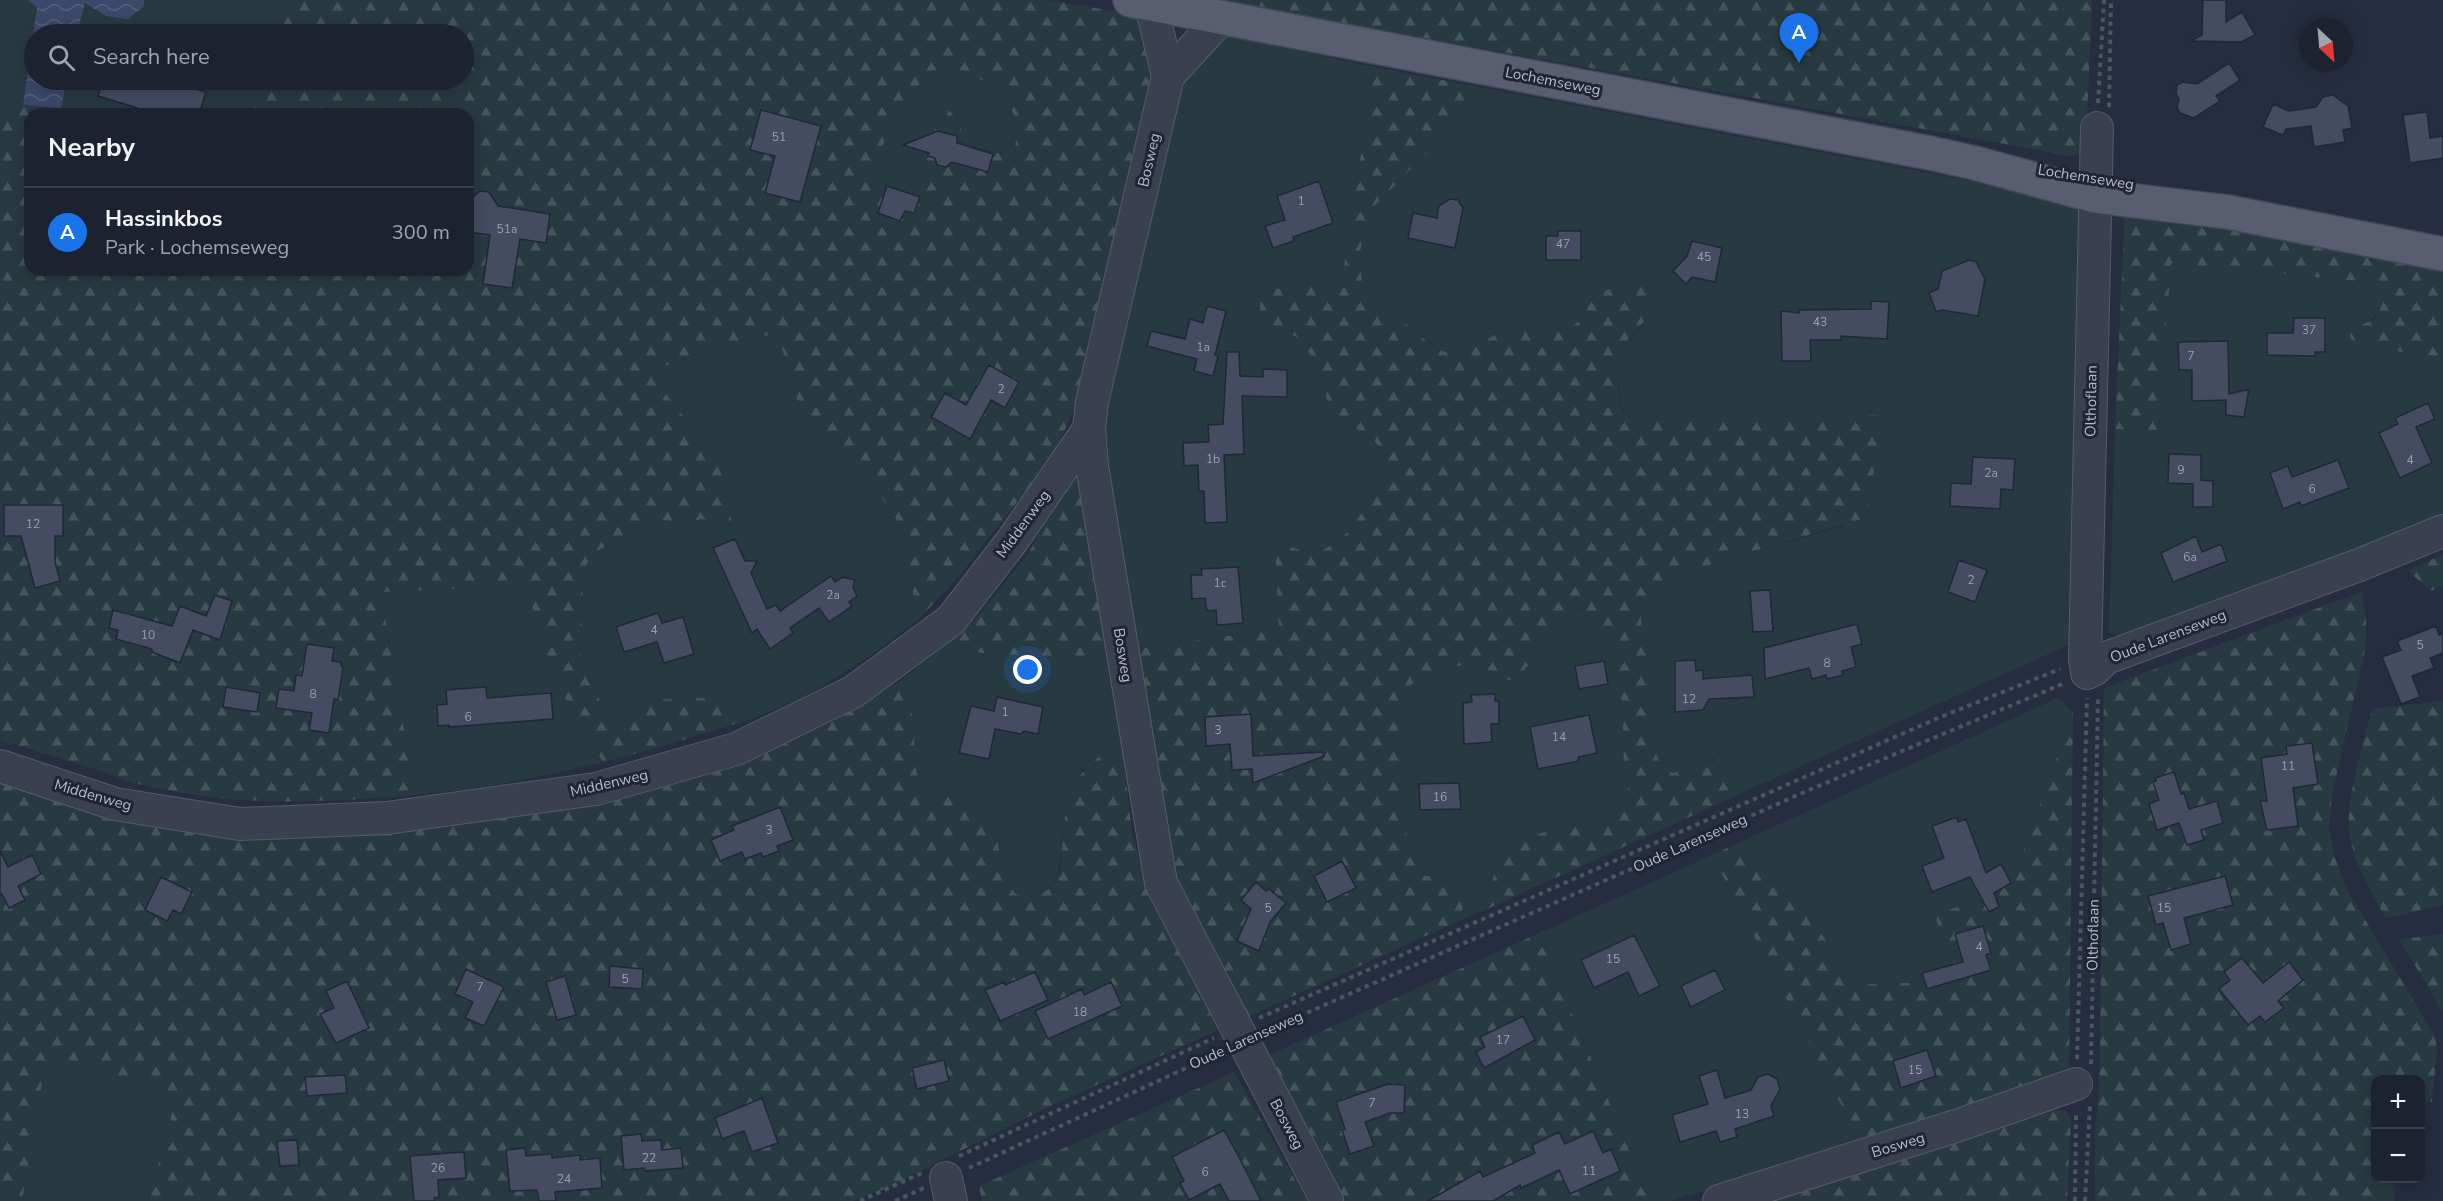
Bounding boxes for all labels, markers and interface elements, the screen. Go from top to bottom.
pin: A [1780,14,1818,63]
north arrow [2299,18,2353,72]
search box [24,24,474,90]
icon: search [45,41,78,74]
text: Search here [93,42,210,72]
street label: Lochemseweg [1503,62,1603,100]
house number: 51 [772,129,786,145]
text: Nearby [48,130,135,165]
street label: Bosweg [1133,131,1165,189]
street label: Lochemseweg [2036,160,2136,194]
house number: 1 [1297,193,1305,209]
text: Hassinkbos [105,204,222,234]
text: A [60,219,75,246]
text: 300 m [392,219,450,246]
house number: 51a [497,221,517,237]
text: Park · Lochemseweg [105,234,289,261]
house number: 47 [1556,236,1570,252]
house number: 45 [1697,249,1711,265]
house number: 43 [1813,314,1827,330]
house number: 37 [2302,322,2316,338]
house number: 1a [1196,339,1210,355]
house number: 7 [2187,348,2195,364]
street label: Olthoflaan [2080,365,2102,437]
house number: 2 [997,381,1005,397]
house number: 1b [1206,451,1220,467]
house number: 4 [2406,452,2414,468]
house number: 9 [2177,462,2185,478]
house number: 2a [1984,465,1998,481]
house number: 6 [2308,481,2316,497]
street label: Middenweg [992,486,1054,562]
house number: 12 [26,516,40,532]
house number: 6a [2183,549,2197,565]
house number: 2 [1967,572,1975,588]
house number: 1c [1214,575,1227,591]
house number: 2a [826,587,840,603]
street label: Oude Larenseweg [2107,605,2229,667]
house number: 4 [650,622,658,638]
street label: Bosweg [1109,626,1137,684]
house number: 10 [141,627,155,643]
house number: 5 [2416,637,2424,653]
your location [1013,655,1042,684]
house number: 8 [1823,655,1831,671]
house number: 8 [309,686,317,702]
house number: 12 [1682,691,1696,707]
house number: 1 [1001,704,1009,720]
house number: 6 [464,709,472,725]
house number: 3 [1214,722,1222,738]
house number: 14 [1552,729,1566,745]
house number: 11 [2281,758,2295,774]
street label: Middenweg [568,764,650,802]
street label: Middenweg [52,774,134,816]
house number: 16 [1433,789,1447,805]
street label: Oude Larenseweg [1630,809,1750,877]
house number: 3 [765,822,773,838]
street label: Olthoflaan [2082,899,2104,971]
house number: 5 [1264,900,1272,916]
house number: 15 [2157,900,2171,916]
house number: 4 [1975,939,1983,955]
house number: 15 [1606,951,1620,967]
house number: 5 [621,971,629,987]
house number: 7 [476,979,484,995]
house number: 18 [1073,1004,1087,1020]
street label: Oude Larenseweg [1186,1006,1306,1074]
house number: 17 [1496,1032,1510,1048]
house number: 15 [1908,1062,1922,1078]
map controls [2371,1075,2425,1183]
button: + [2371,1075,2425,1129]
street label: Bosweg [1265,1095,1309,1153]
house number: 7 [1368,1095,1376,1111]
house number: 13 [1735,1106,1749,1122]
street label: Bosweg [1869,1127,1927,1163]
button: − [2371,1129,2425,1183]
house number: 22 [642,1150,656,1166]
house number: 26 [431,1160,445,1176]
house number: 11 [1582,1163,1596,1179]
house number: 6 [1201,1164,1209,1180]
house number: 24 [557,1171,571,1187]

